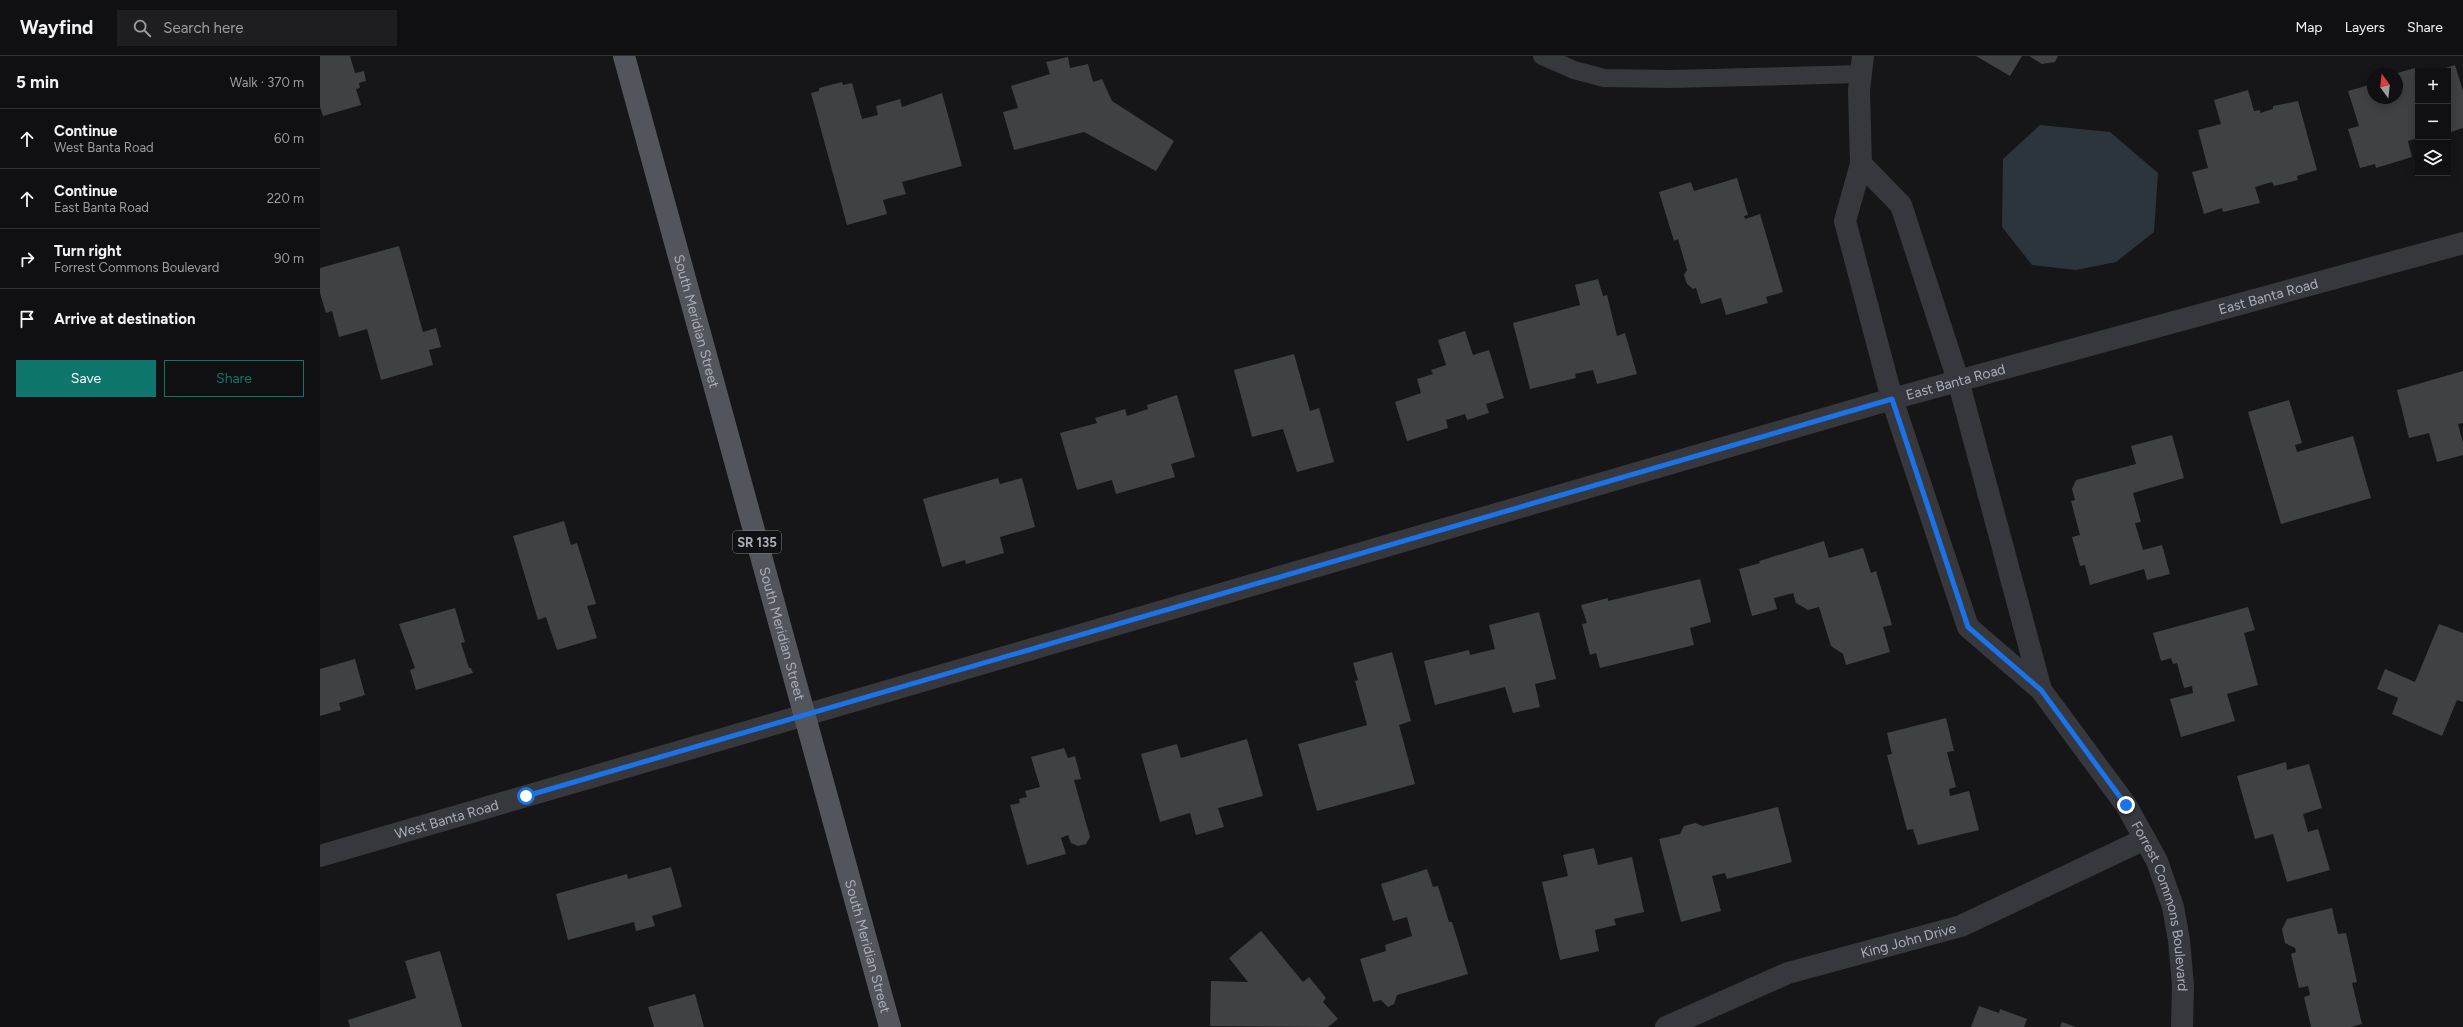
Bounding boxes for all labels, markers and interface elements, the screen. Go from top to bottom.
search box [117,10,397,46]
text: Wayfind [20,16,93,39]
icon: search [131,17,153,39]
text: Search here [163,19,243,37]
text: Map [2295,19,2323,36]
text: Layers [2345,19,2385,36]
text: Share [2407,19,2443,36]
north arrow [2367,68,2403,104]
map controls [2415,68,2451,176]
button: + [2415,68,2451,104]
text: 5 min [16,72,59,92]
text: Walk · 370 m [230,75,304,90]
button: − [2415,104,2451,140]
text: Continue [54,122,117,140]
icon: ahead [16,128,38,150]
text: 60 m [274,131,304,146]
text: West Banta Road [54,140,154,155]
button: layers [2415,140,2451,176]
text: Continue [54,182,117,200]
icon: ahead [16,188,38,210]
text: 220 m [267,191,304,206]
text: East Banta Road [54,200,149,215]
text: Turn right [54,242,122,260]
icon: right [16,248,38,270]
text: 90 m [274,251,304,266]
street label: South Meridian Street [670,253,723,390]
text: Forrest Commons Boulevard [54,260,219,275]
street label: East Banta Road [2217,275,2320,318]
icon: arrive [16,308,38,330]
text: Arrive at destination [54,310,195,328]
button: Save [16,360,156,397]
button: Share [164,360,304,397]
street label: East Banta Road [1904,360,2007,404]
road number: SR 135 [733,531,781,553]
street label: South Meridian Street [755,565,808,703]
route start [517,787,535,805]
street label: West Banta Road [393,796,501,843]
route end [2117,796,2135,814]
street label: Forrest Commons Boulevard [2128,818,2191,992]
street label: South Meridian Street [841,878,894,1015]
street label: King John Drive [1859,920,1958,962]

